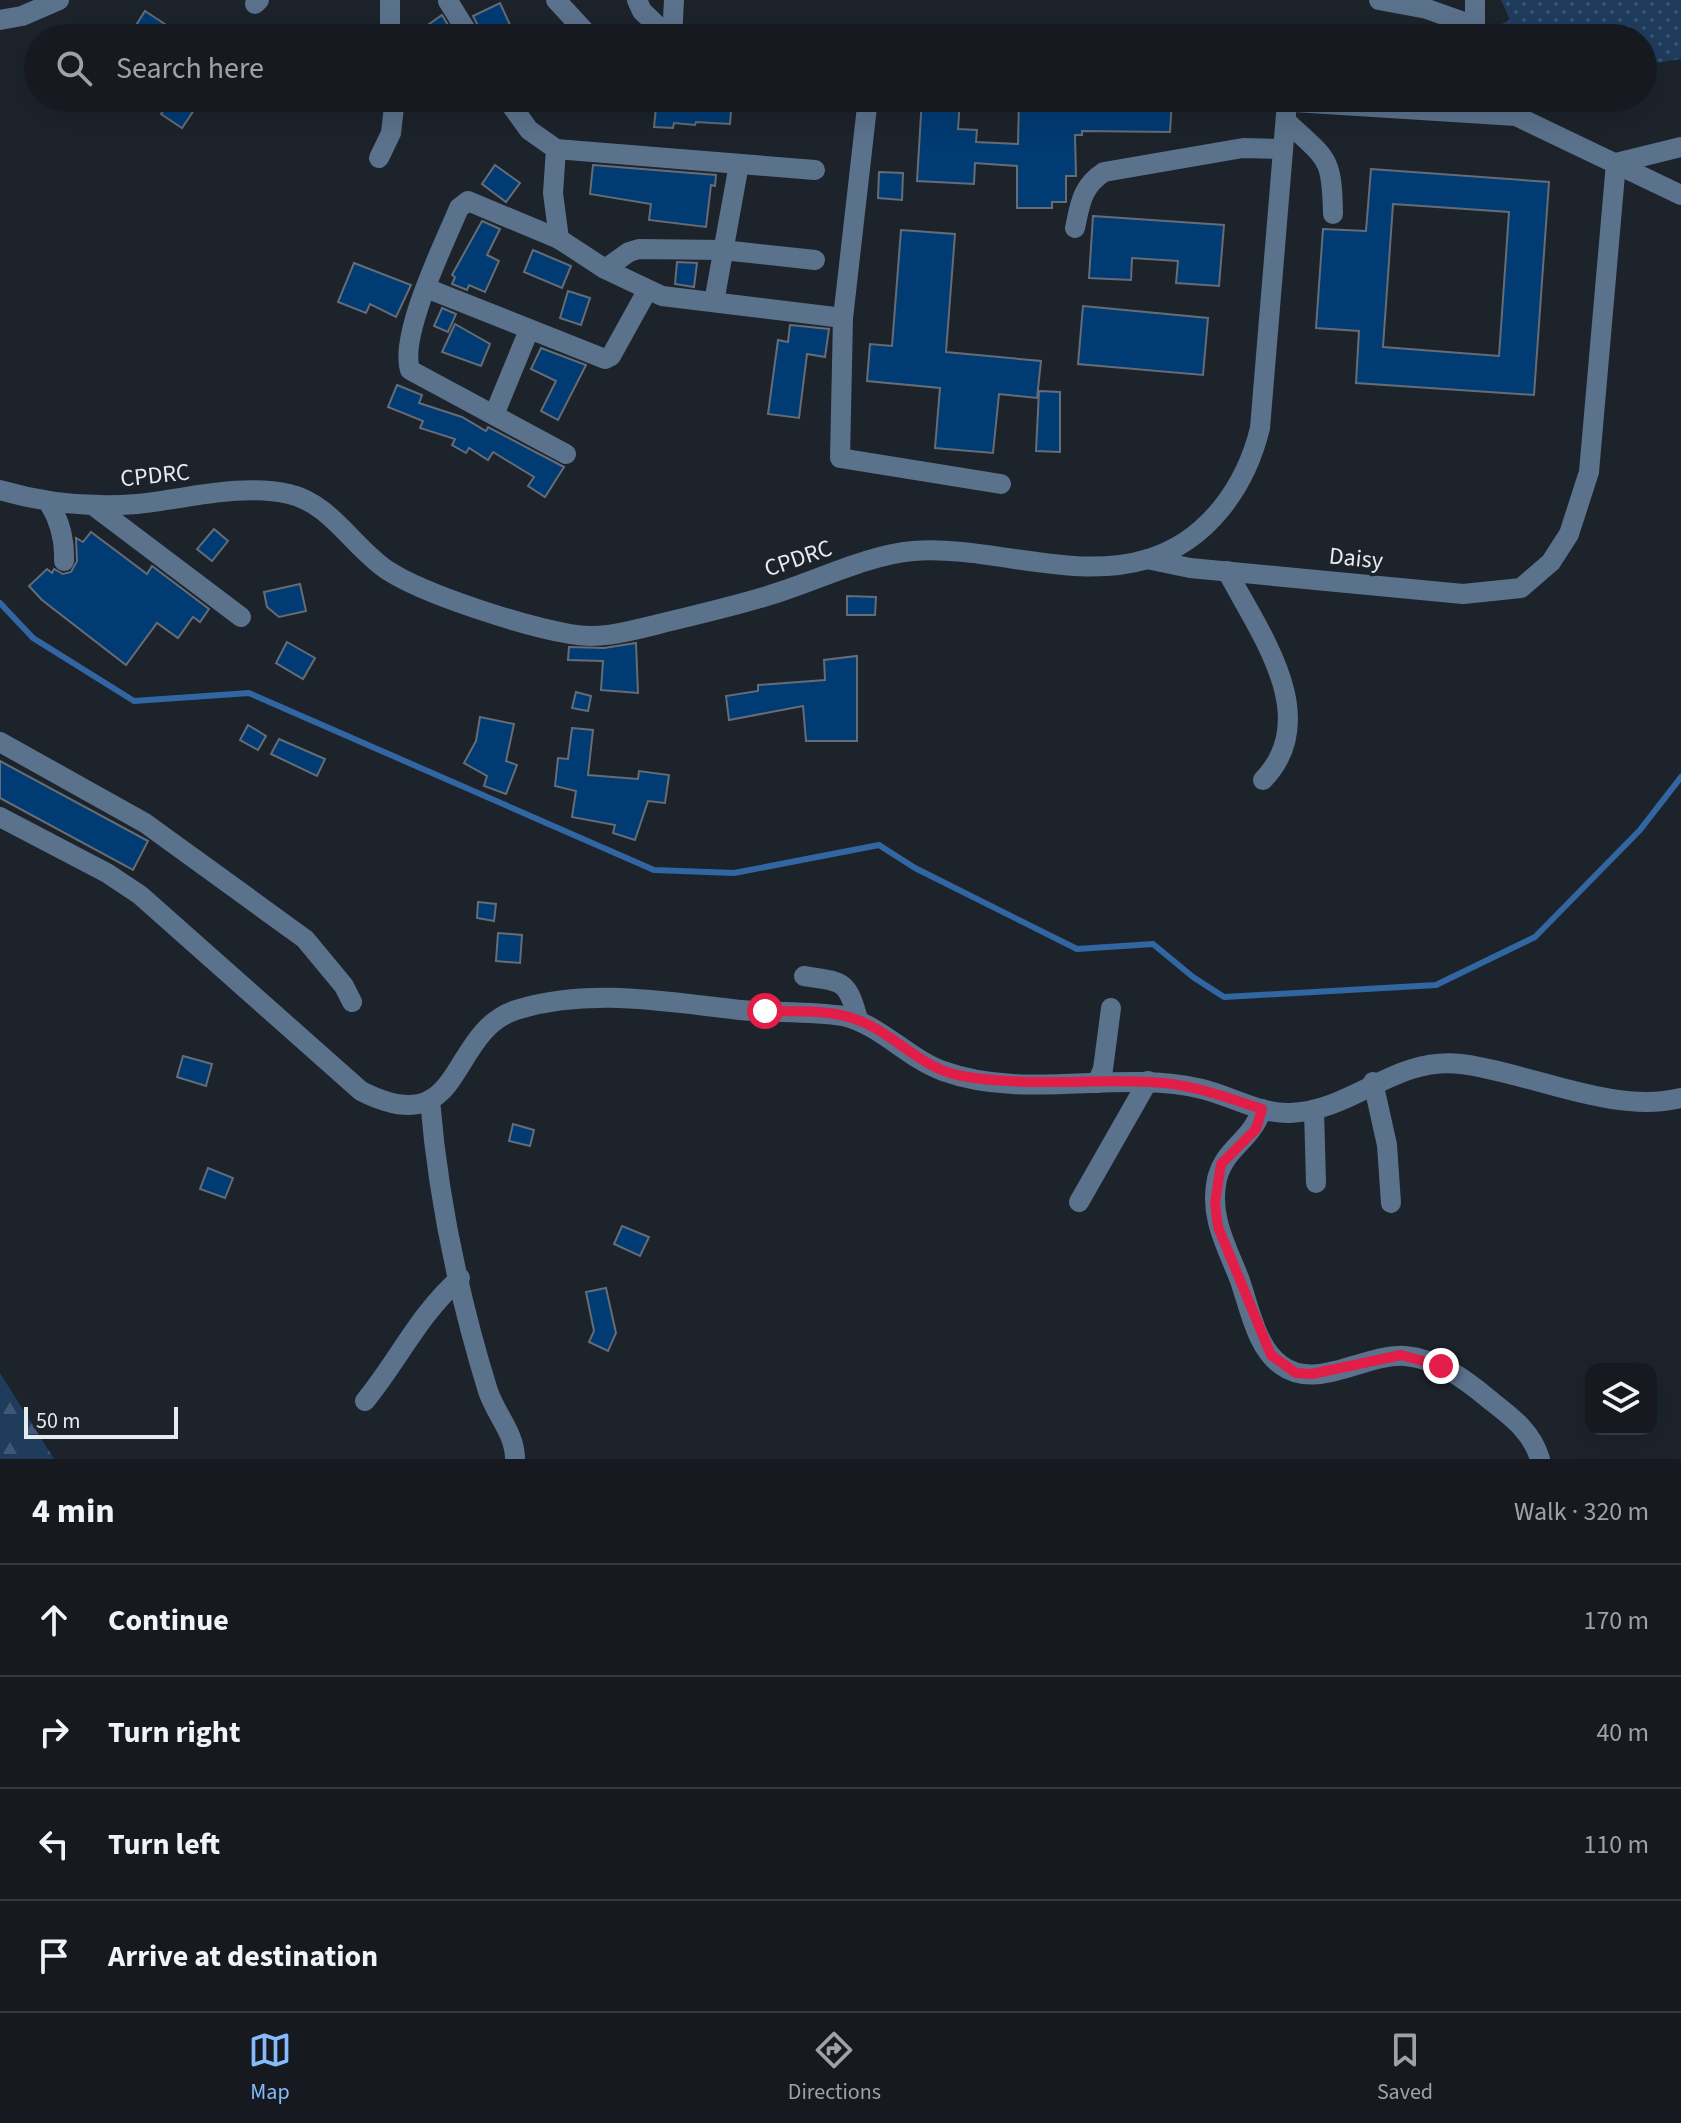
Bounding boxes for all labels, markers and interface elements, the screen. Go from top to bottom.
search box [24,24,1657,112]
icon: search [52,46,96,90]
text: Search here [116,47,264,90]
street label: CPDRC [119,454,191,497]
street label: CPDRC [760,531,837,586]
street label: Daisy [1327,538,1385,579]
route start [747,993,783,1029]
route end [1423,1348,1459,1384]
map controls [1585,1363,1657,1435]
button: layers [1585,1363,1657,1435]
scale bar [24,1403,178,1439]
text: 50 m [36,1405,81,1437]
text: 4 min [32,1487,115,1536]
text: Walk · 320 m [1514,1493,1649,1530]
icon: ahead [32,1598,76,1642]
text: Continue [108,1599,229,1642]
text: 170 m [1583,1602,1649,1639]
icon: right [32,1710,76,1754]
text: Turn right [108,1711,240,1754]
text: 40 m [1596,1714,1649,1751]
icon: left [32,1822,76,1866]
text: Turn left [108,1823,220,1866]
text: 110 m [1583,1826,1649,1863]
icon: arrive [32,1934,76,1978]
text: Arrive at destination [108,1935,378,1978]
tab: Map [248,2028,292,2108]
tab: Directions [788,2028,881,2108]
tab: Saved [1377,2028,1433,2108]

